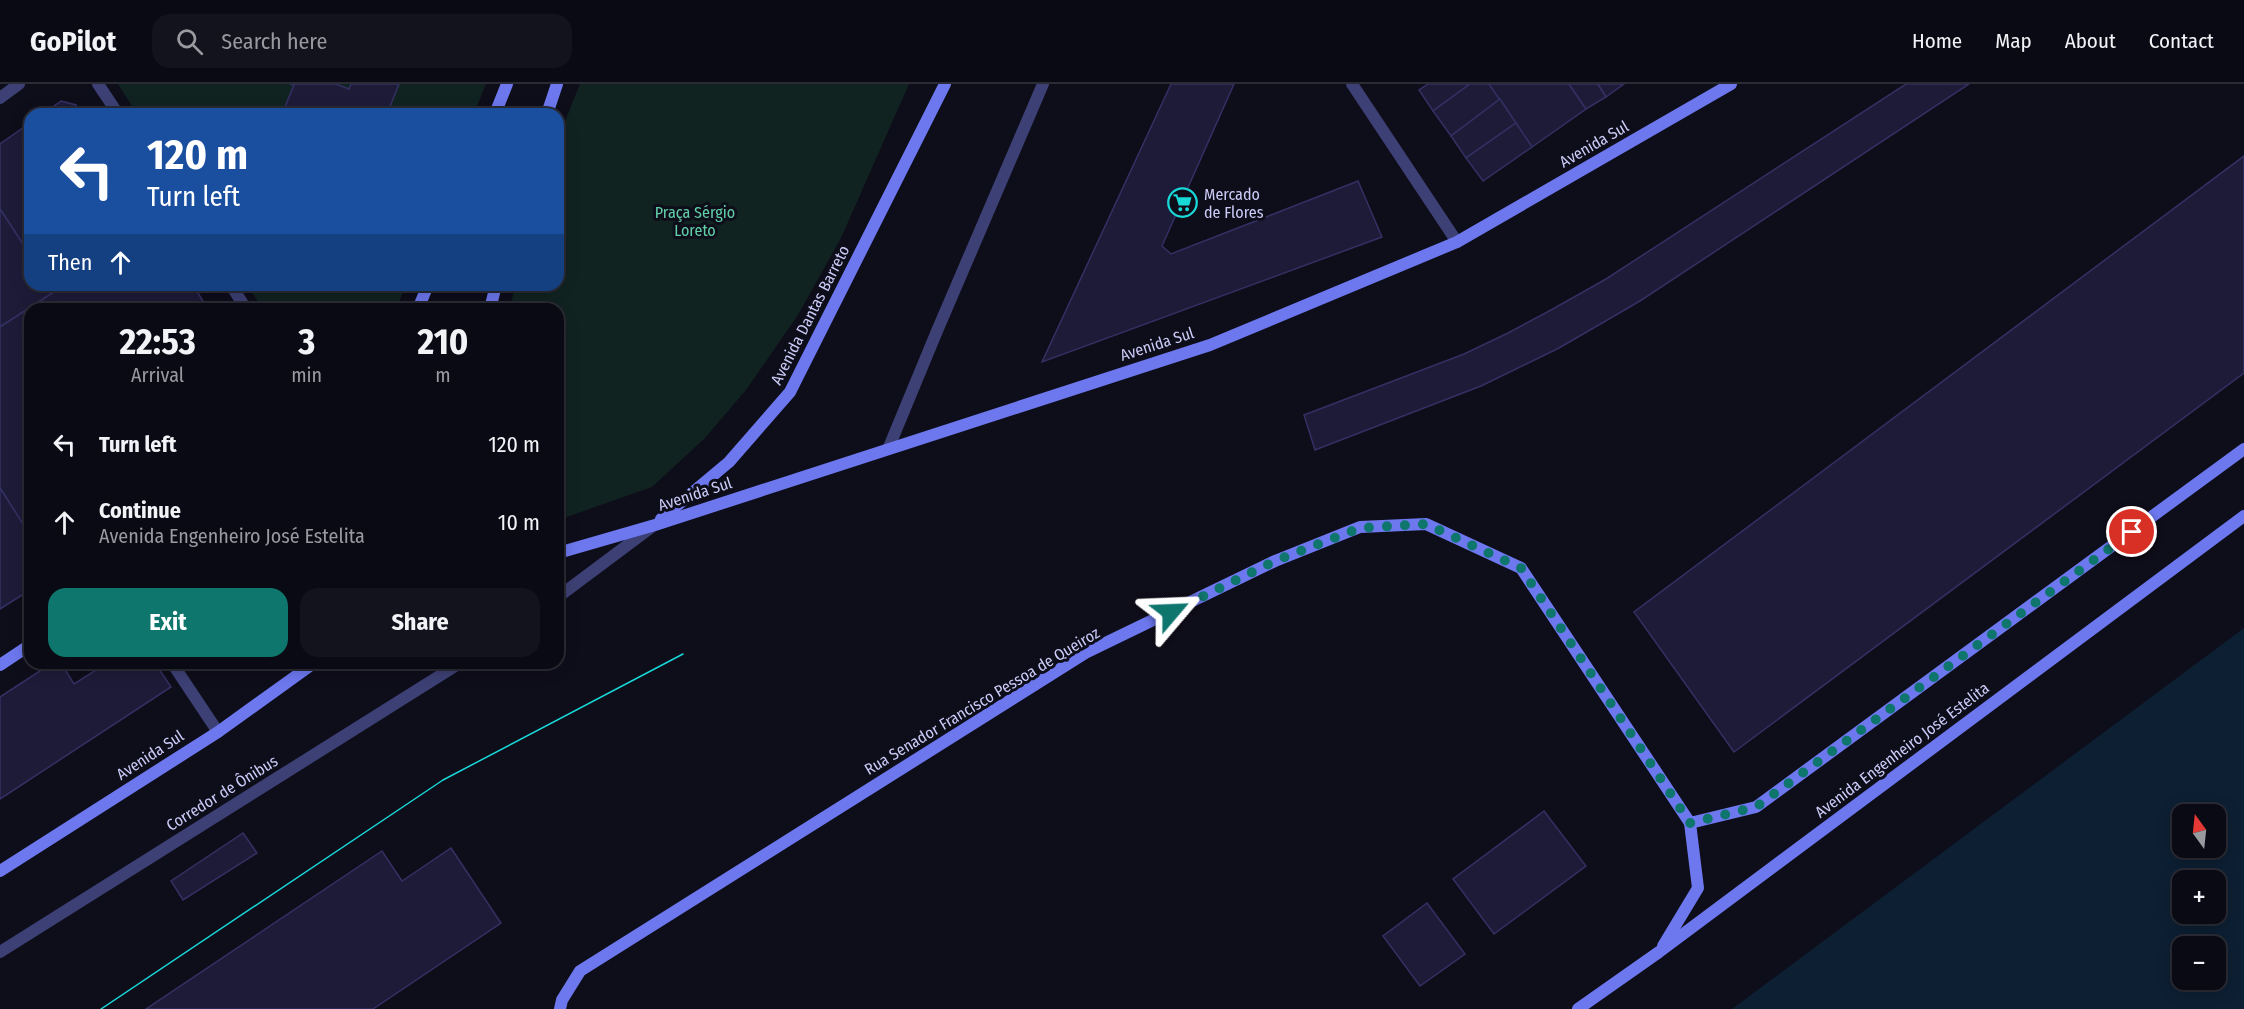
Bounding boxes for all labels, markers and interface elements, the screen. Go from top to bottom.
search box [152,14,572,68]
text: GoPilot [30,25,116,58]
icon: search [173,25,206,58]
text: Search here [221,28,327,55]
text: Home [1912,28,1962,54]
text: Map [1995,28,2032,54]
text: About [2065,28,2116,54]
text: Contact [2149,28,2214,54]
street label: Avenida Sul [1556,117,1632,171]
text: 120 m [147,130,248,180]
icon: left [48,132,126,210]
text: Turn left [147,181,240,213]
place label: Mercado de Flores [1204,185,1264,222]
supermarket icon: Mercado de Flores [1167,187,1199,219]
park label: Praça Sérgio Loreto [655,203,735,240]
street label: Avenida Dantas Barreto [767,242,853,388]
icon: ahead [104,246,137,279]
text: Then [48,249,92,276]
text: 22:53 [119,320,196,364]
text: 3 [298,320,315,364]
text: 210 [418,320,469,364]
street label: Avenida Sul [1118,323,1196,365]
text: Arrival [131,363,184,387]
text: min [291,363,322,387]
text: m [435,363,451,387]
icon: left [48,428,81,461]
text: Turn left [99,431,177,458]
text: 120 m [488,431,540,458]
street label: Avenida Sul [656,473,734,515]
text: Continue [99,497,181,524]
icon: ahead [48,506,81,539]
pin [2106,506,2157,557]
text: 10 m [498,509,540,536]
icon: arrive [2115,515,2148,548]
text: Avenida Engenheiro José Estelita [99,524,365,548]
position arrow [1139,580,1203,644]
button: Exit [48,588,288,657]
button: Share [300,588,540,657]
street label: Rua Senador Francisco Pessoa de Queiroz [861,623,1103,779]
street label: Avenida Engenheiro José Estelita [1811,678,1993,822]
street label: Avenida Sul [113,726,187,784]
street label: Corredor de Ônibus [162,750,281,835]
north arrow [2172,804,2226,858]
map controls [2172,804,2226,990]
button: + [2172,870,2226,924]
button: − [2172,936,2226,990]

